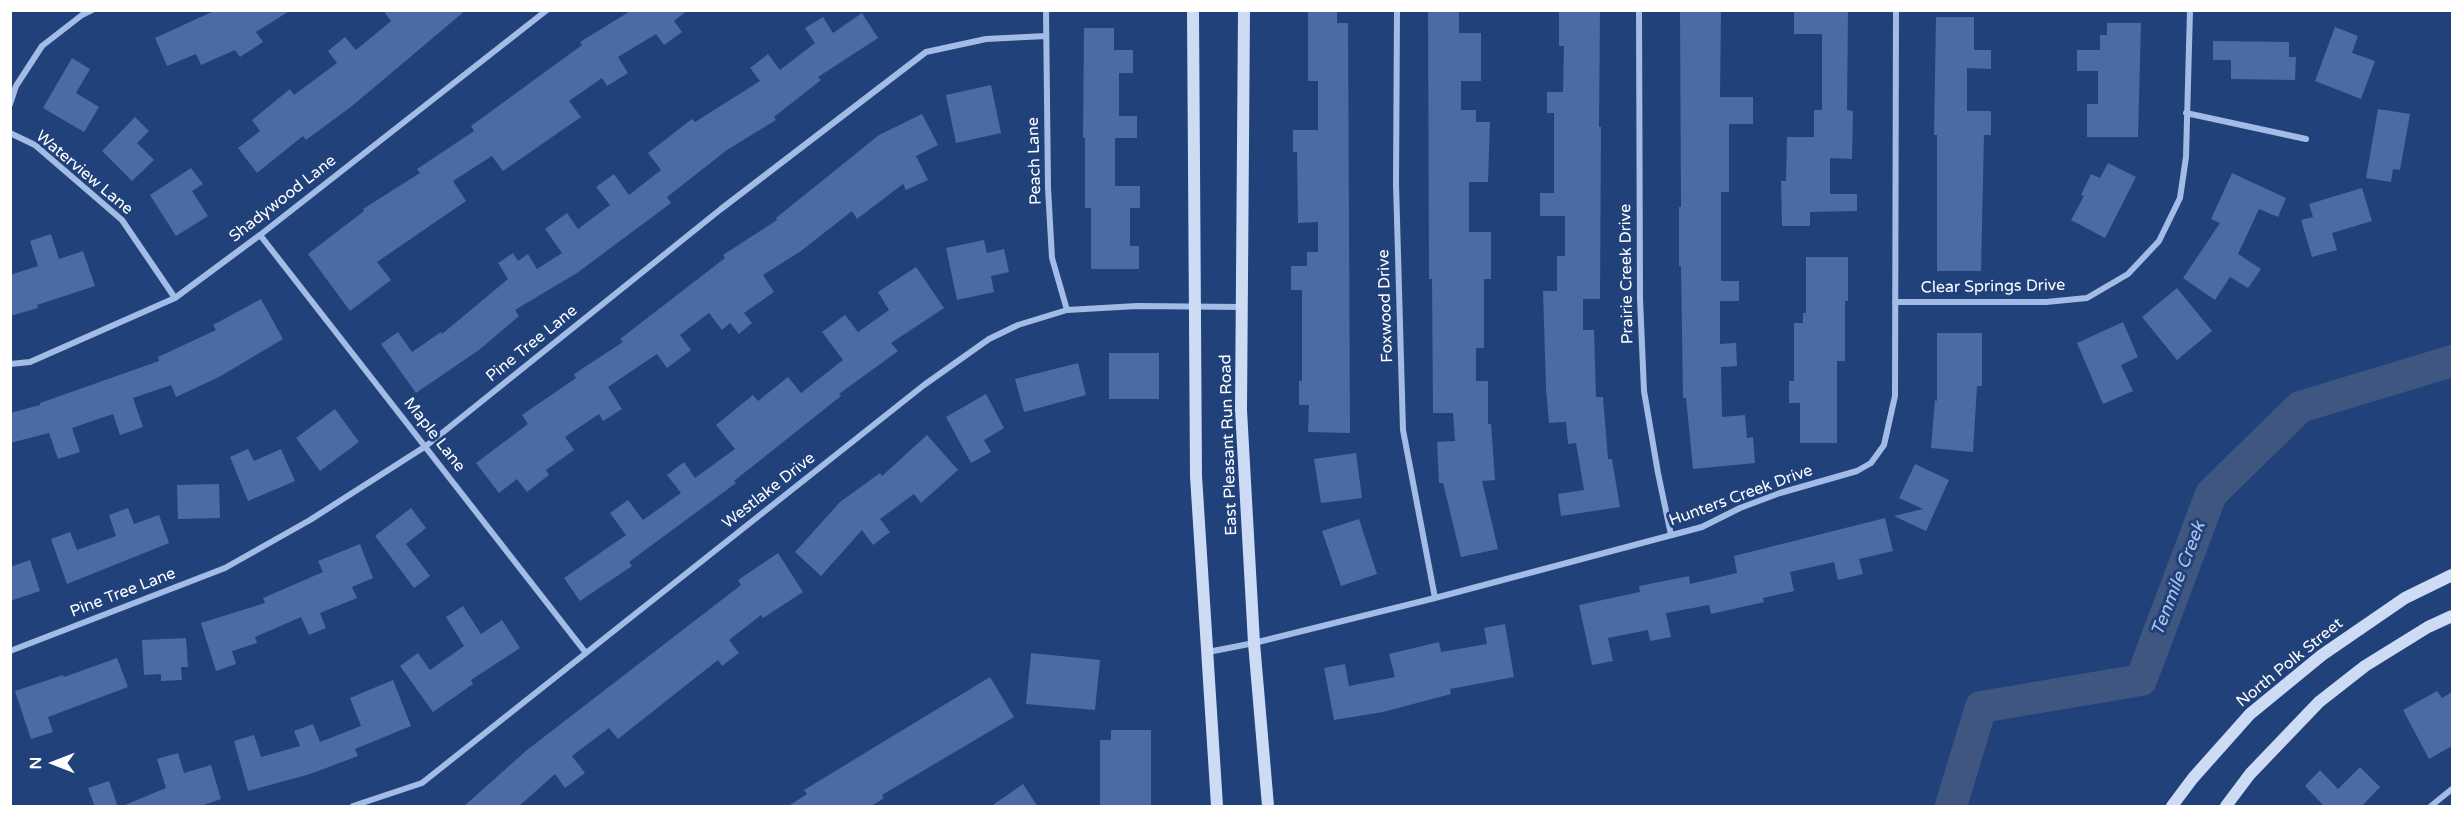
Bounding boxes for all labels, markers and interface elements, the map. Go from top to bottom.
street label: Peach Lane [1024,117,1046,205]
street label: Waterview Lane [32,127,136,219]
street label: Shadywood Lane [226,151,340,247]
street label: Prairie Creek Drive [1616,204,1638,344]
street label: Foxwood Drive [1374,249,1398,363]
street label: Clear Springs Drive [1921,276,2065,298]
street label: Pine Tree Lane [483,301,581,387]
street label: East Pleasant Run Road [1216,354,1242,536]
street label: Maple Lane [399,394,469,476]
street label: Westlake Drive [719,449,819,533]
street label: Hunters Creek Drive [1667,461,1815,531]
water label: Tenmile Creek [2147,519,2211,639]
street label: Pine Tree Lane [68,564,178,622]
street label: North Polk Street [2233,614,2347,712]
north arrow [24,733,84,793]
text: N [26,757,46,769]

